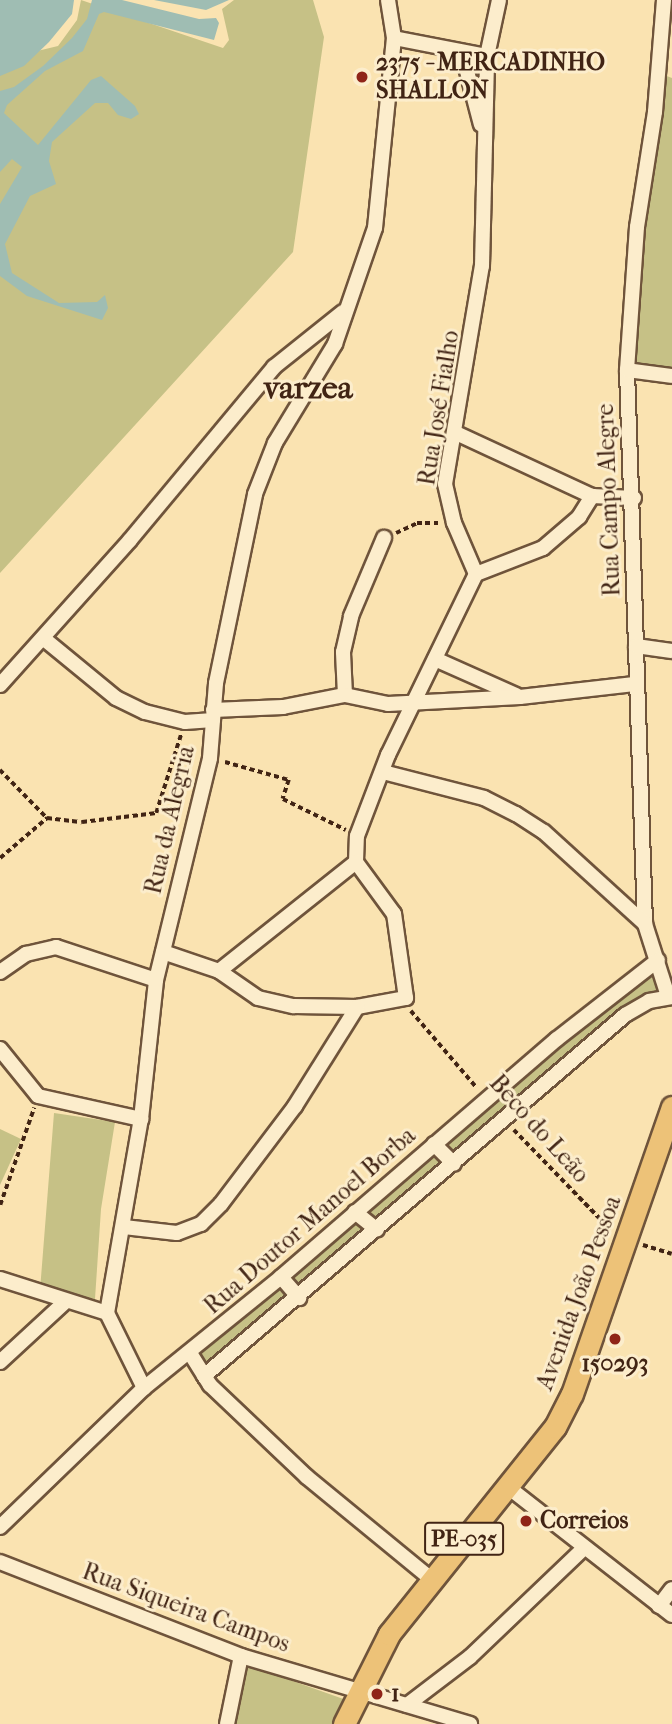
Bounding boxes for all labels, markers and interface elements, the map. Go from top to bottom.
place label: 2375 - MERCADINHO SHALLON [376,49,605,105]
marker: 2375 - MERCADINHO SHALLON [354,69,370,85]
street label: Rua José Fialho [413,328,465,488]
district label: varzea [264,369,352,407]
street label: Rua Campo Alegre [591,403,627,597]
street label: Rua da Alegria [139,743,201,897]
street label: Beco do Leão [483,1069,595,1189]
street label: Rua Doutor Manoel Borba [198,1121,422,1321]
street label: Avenida João Pessoa [530,1192,628,1394]
marker: 150293 [607,1331,623,1347]
place label: 150293 [582,1350,648,1378]
place label: Correios [540,1507,628,1535]
marker: Correios [518,1513,534,1529]
road number: PE-035 [424,1520,504,1558]
street label: Rua Siqueira Campos [78,1557,294,1659]
place label: 1 [391,1680,400,1708]
marker: 1 [369,1686,385,1702]

